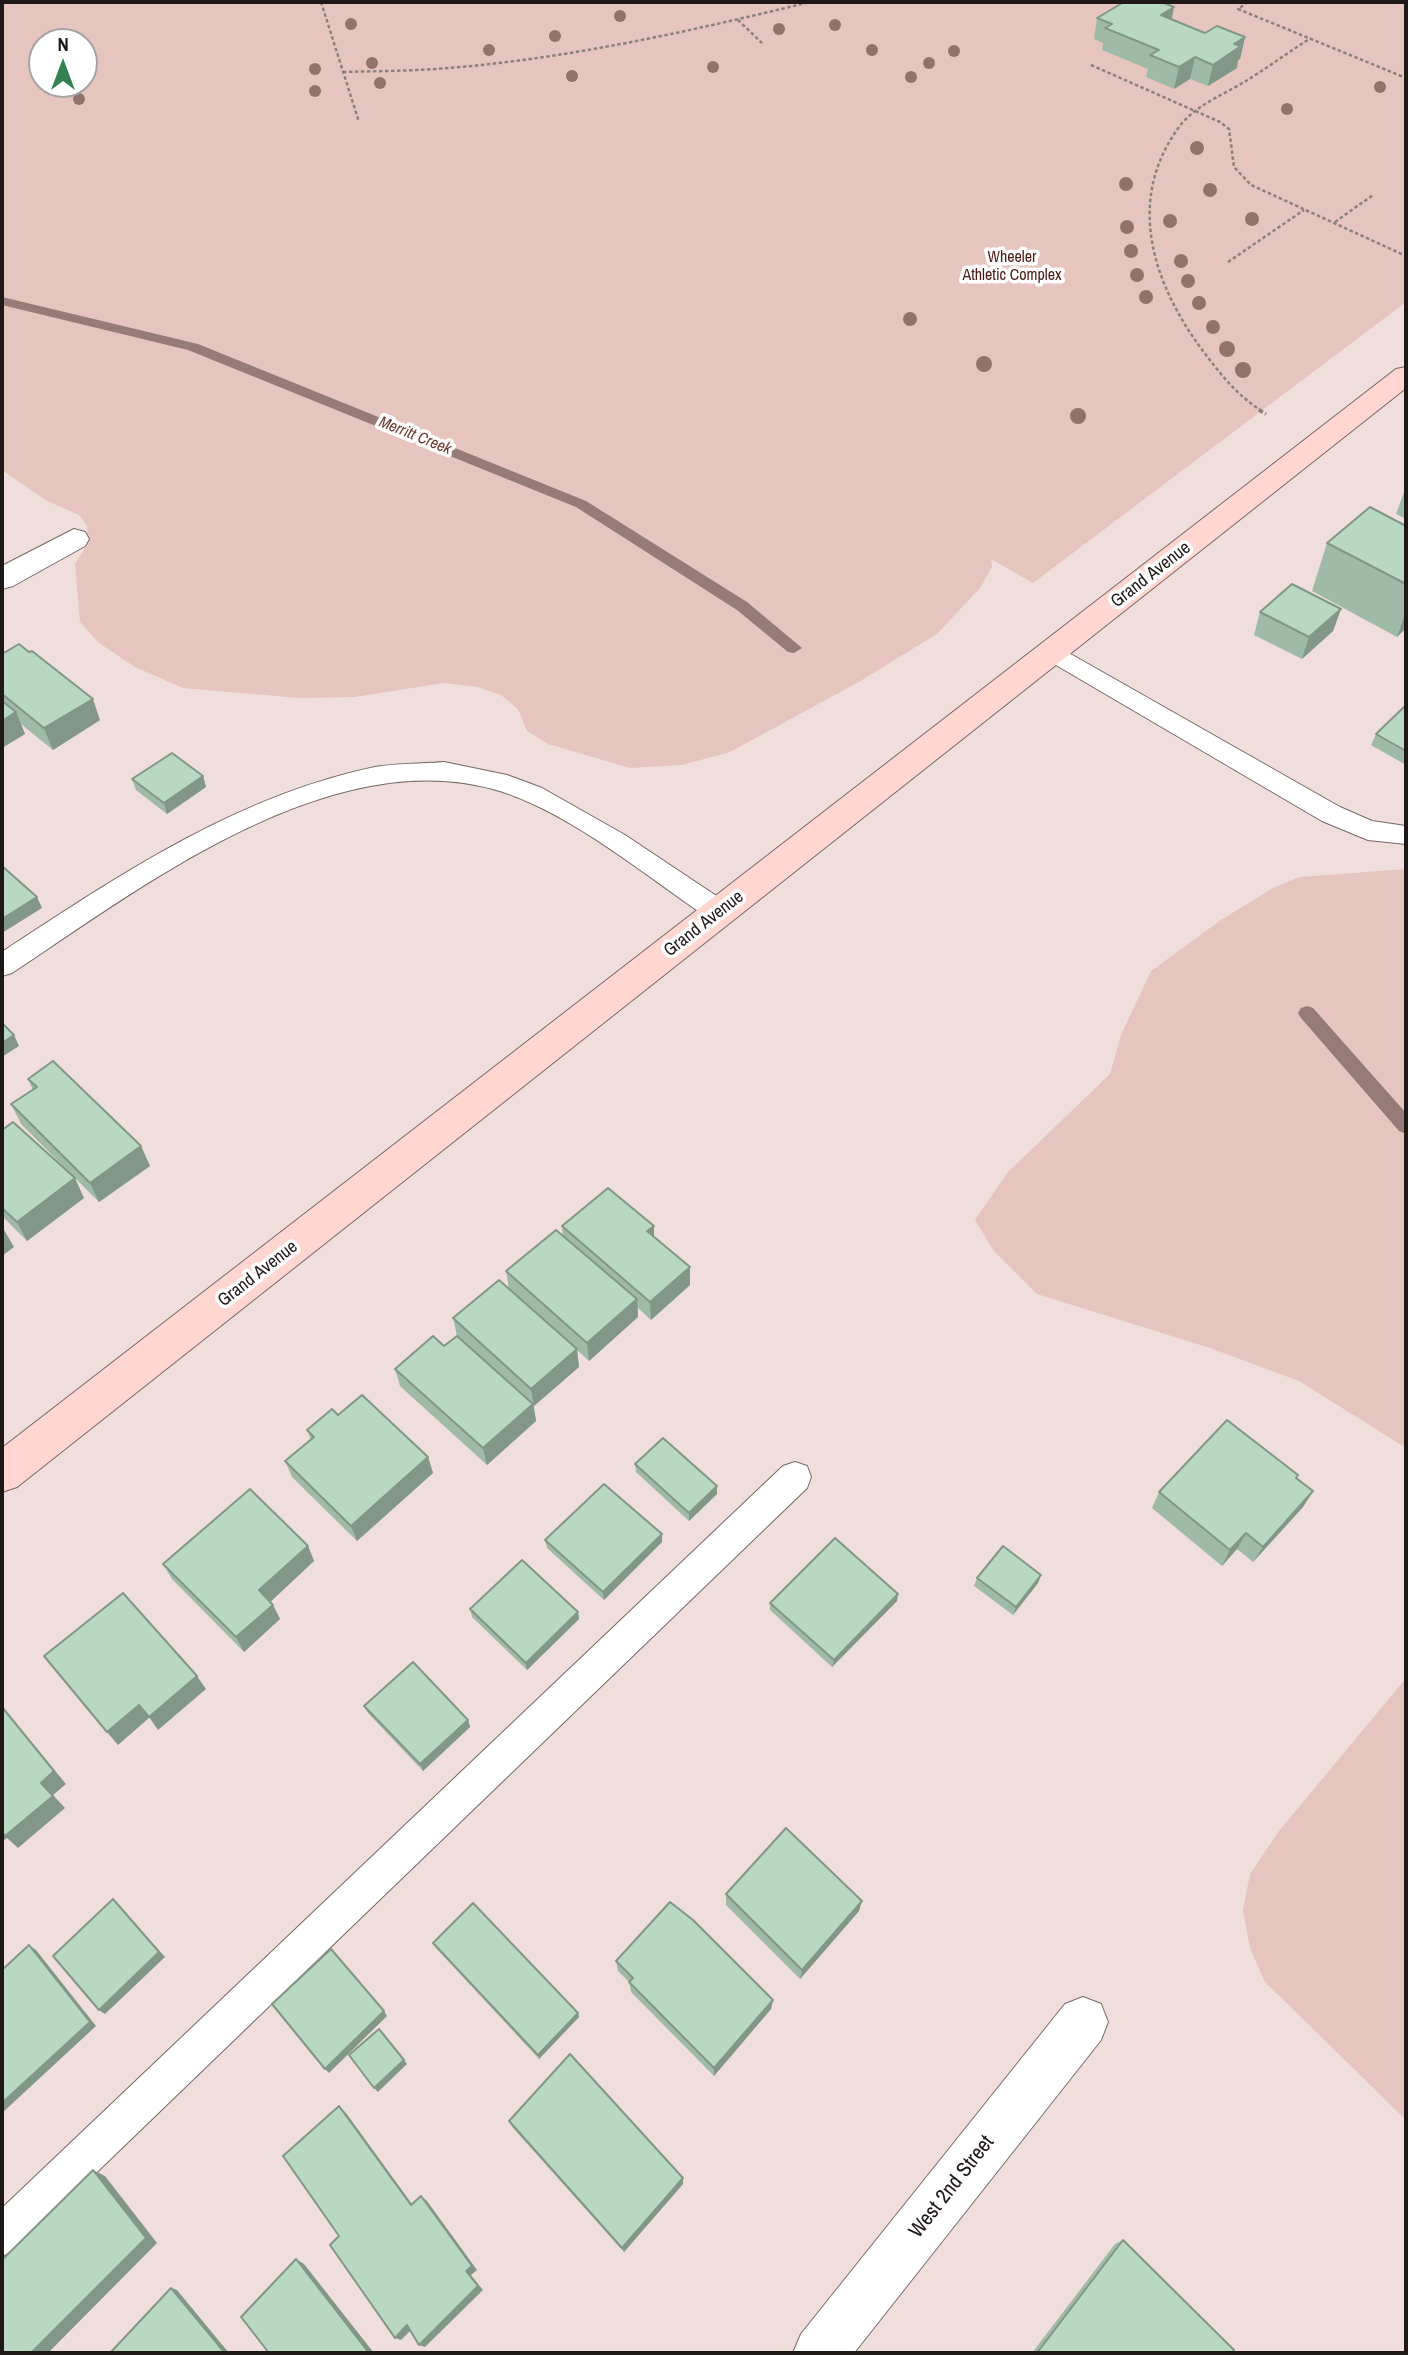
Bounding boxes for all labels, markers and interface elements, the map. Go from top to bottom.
north arrow [28,28,98,98]
text: N [57,31,69,57]
park label: Wheeler Athletic Complex [962,248,1062,286]
water label: Merritt Creek [376,413,454,459]
street label: Grand Avenue [1107,537,1195,613]
street label: Grand Avenue [660,886,748,962]
street label: Grand Avenue [214,1236,302,1312]
street label: West 2nd Street [904,2131,1000,2243]

